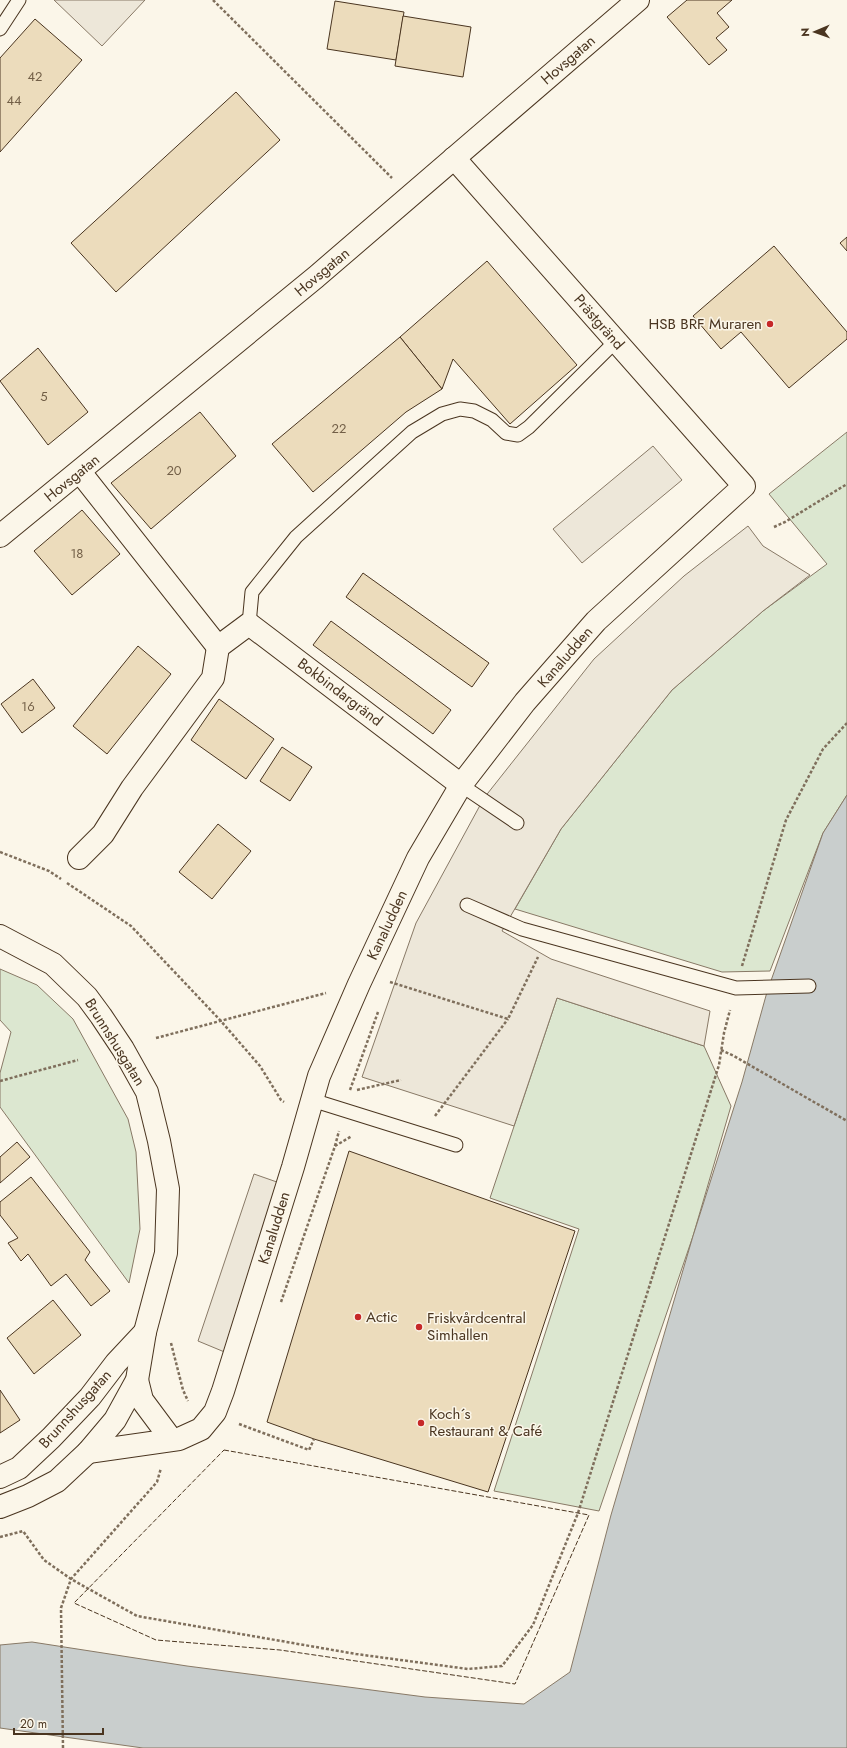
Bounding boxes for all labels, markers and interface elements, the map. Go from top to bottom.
north arrow [795,12,835,52]
text: N [797,28,813,37]
street label: Hovsgatan [536,30,600,90]
house number: 42 [28,67,42,86]
house number: 44 [6,91,22,110]
street label: Hovsgatan [290,242,354,302]
street label: Prästgränd [569,289,629,355]
place label: HSB BRF Muraren [649,313,762,335]
marker: HSB BRF Muraren [765,319,775,329]
house number: 5 [40,387,48,406]
house number: 22 [332,419,346,438]
street label: Hovsgatan [40,449,104,507]
house number: 20 [166,461,182,480]
house number: 18 [71,544,83,563]
street label: Kanaludden [532,622,598,692]
street label: Bokbindargränd [293,653,387,731]
house number: 16 [21,697,35,716]
street label: Kanaludden [361,886,413,964]
street label: Brunnshusgatan [79,994,151,1090]
street label: Kanaludden [253,1189,295,1267]
place label: Actic [366,1306,398,1328]
place label: Friskvårdcentral Simhallen [427,1307,526,1346]
marker: Actic [353,1312,363,1322]
marker: Friskvårdcentral Simhallen [414,1322,424,1332]
street label: Brunnshusgatan [34,1365,116,1453]
place label: Koch´s Restaurant & Café [429,1403,543,1442]
marker: Koch´s Restaurant & Café [416,1418,426,1428]
scale bar [14,1710,103,1736]
text: 20 m [20,1715,47,1733]

